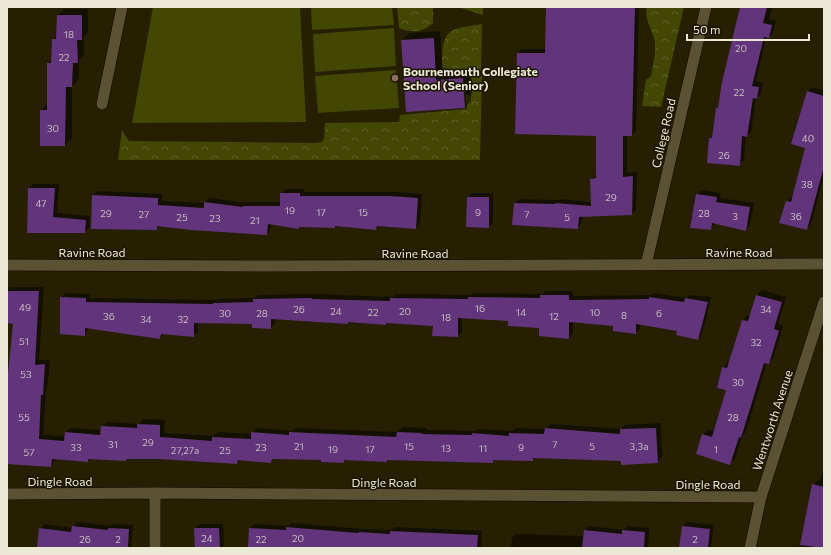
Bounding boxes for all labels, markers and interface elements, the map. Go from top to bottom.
scale bar [687,16,809,42]
text: 50 m [693,22,721,36]
house number: 18 [64,28,74,40]
house number: 20 [735,42,747,54]
house number: 22 [58,51,70,63]
place label: Bournemouth Collegiate School (Senior) [403,64,538,92]
marker: Bournemouth Collegiate School (Senior) [390,73,400,83]
house number: 22 [733,86,745,98]
street label: College Road [648,97,678,169]
house number: 30 [47,122,59,134]
house number: 40 [802,132,814,144]
house number: 26 [718,149,730,161]
house number: 38 [801,178,813,190]
house number: 29 [605,191,617,203]
house number: 47 [35,197,47,209]
house number: 19 [285,204,295,216]
house number: 17 [316,206,326,218]
house number: 15 [358,206,368,218]
house number: 9 [475,206,481,218]
house number: 29 [100,207,112,219]
house number: 28 [698,207,710,219]
house number: 27 [139,208,149,220]
house number: 7 [524,208,530,220]
house number: 3 [732,210,738,222]
house number: 36 [790,210,802,222]
house number: 25 [176,211,188,223]
house number: 5 [564,211,570,223]
house number: 23 [209,212,221,224]
house number: 21 [250,214,260,226]
street label: Ravine Road [59,245,126,259]
street label: Ravine Road [706,245,773,259]
street label: Ravine Road [382,246,449,260]
house number: 49 [19,301,31,313]
house number: 16 [475,302,485,314]
house number: 26 [293,303,305,315]
house number: 34 [760,303,772,315]
house number: 24 [330,305,342,317]
house number: 20 [399,305,411,317]
house number: 22 [367,306,379,318]
house number: 14 [516,306,526,318]
house number: 10 [590,306,600,318]
house number: 30 [219,307,231,319]
house number: 28 [256,307,268,319]
house number: 6 [656,307,662,319]
house number: 8 [621,309,627,321]
house number: 36 [103,310,115,322]
house number: 12 [549,310,559,322]
house number: 18 [441,311,451,323]
house number: 34 [140,313,152,325]
house number: 32 [177,313,189,325]
house number: 51 [19,335,29,347]
house number: 32 [750,336,762,348]
house number: 53 [20,368,32,380]
street label: Wentworth Avenue [749,368,795,472]
house number: 30 [732,376,744,388]
house number: 55 [18,411,30,423]
house number: 28 [727,411,739,423]
house number: 29 [142,436,154,448]
house number: 31 [108,438,118,450]
house number: 7 [552,438,558,450]
house number: 21 [294,440,304,452]
house number: 15 [404,440,414,452]
house number: 5 [589,440,595,452]
house number: 3,3a [630,440,648,452]
house number: 33 [70,441,82,453]
house number: 23 [255,441,267,453]
house number: 9 [518,441,524,453]
house number: 13 [441,442,451,454]
house number: 11 [479,442,487,454]
house number: 19 [328,443,338,455]
house number: 17 [365,443,375,455]
house number: 1 [714,443,718,455]
house number: 27,27a [171,444,199,456]
house number: 25 [219,444,231,456]
house number: 57 [23,446,35,458]
street label: Dingle Road [27,474,93,488]
street label: Dingle Road [351,475,417,489]
street label: Dingle Road [675,477,741,491]
house number: 24 [201,532,213,544]
house number: 20 [292,532,304,544]
house number: 26 [79,533,91,545]
house number: 2 [115,533,121,545]
house number: 22 [255,533,267,545]
house number: 2 [692,533,698,545]

